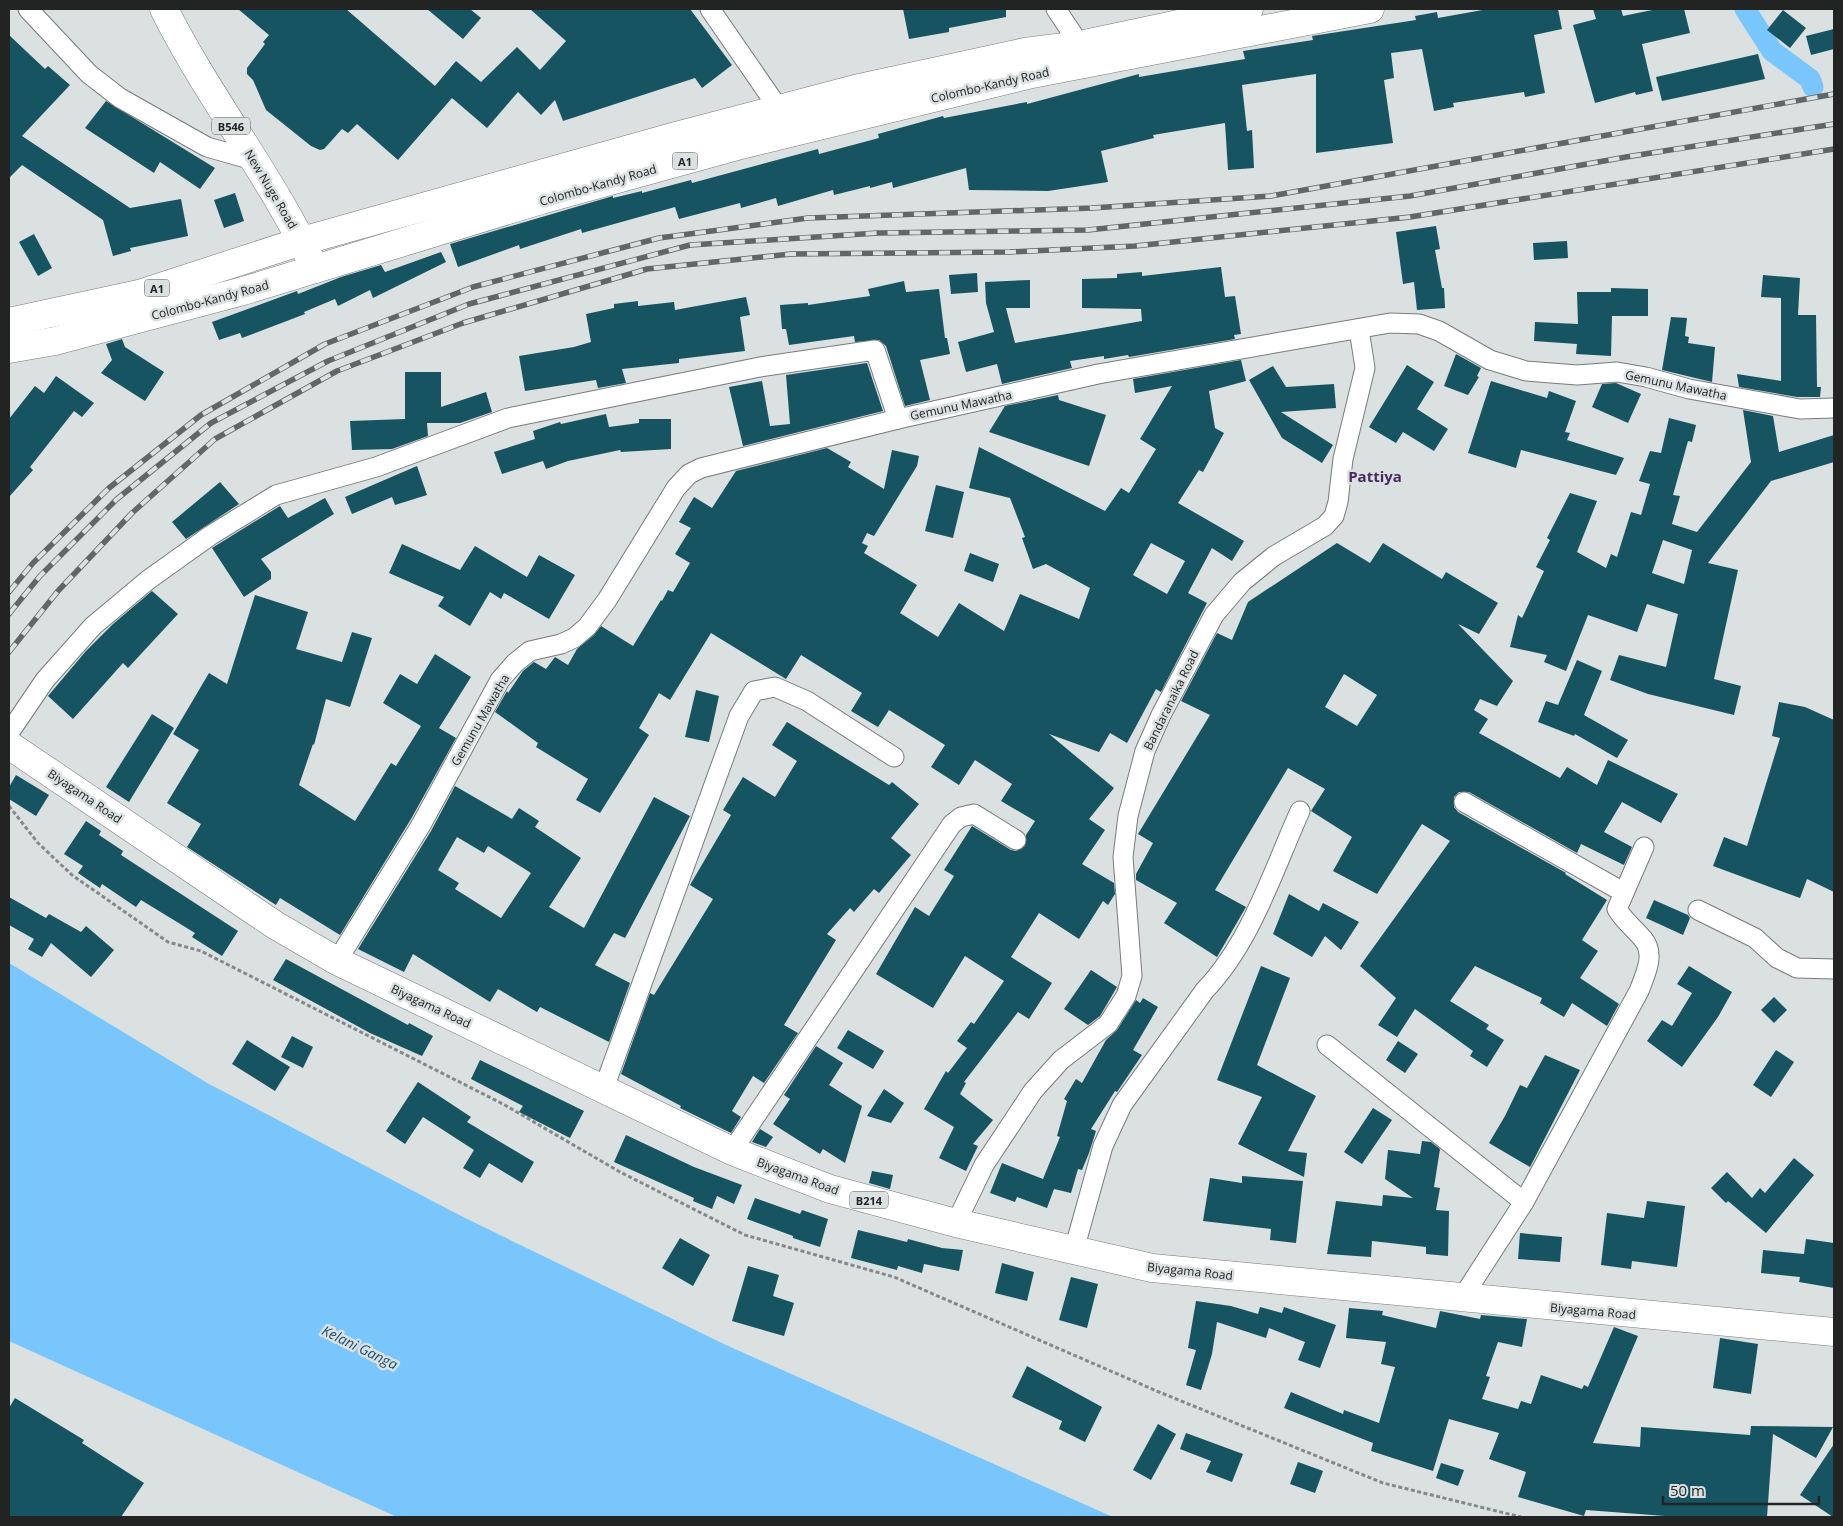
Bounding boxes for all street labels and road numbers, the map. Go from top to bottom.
street label: Colombo-Kandy Road [929,63,1051,107]
road number: B546 [212,118,250,134]
street label: New Nuge Road [241,146,301,232]
road number: A1 [672,153,698,170]
street label: Colombo-Kandy Road [537,160,659,210]
street label: Colombo-Kandy Road [149,276,271,324]
road number: A1 [144,280,170,296]
street label: Gemunu Mawatha [1624,366,1728,404]
street label: Gemunu Mawatha [909,386,1013,424]
street label: Bandaranaika Road [1139,647,1203,753]
street label: Gemunu Mawatha [447,671,513,769]
street label: Biyagama Road [45,765,125,827]
street label: Biyagama Road [388,980,474,1032]
street label: Biyagama Road [755,1153,841,1199]
road number: B214 [850,1192,888,1208]
street label: Biyagama Road [1146,1258,1234,1284]
street label: Biyagama Road [1549,1299,1637,1323]

